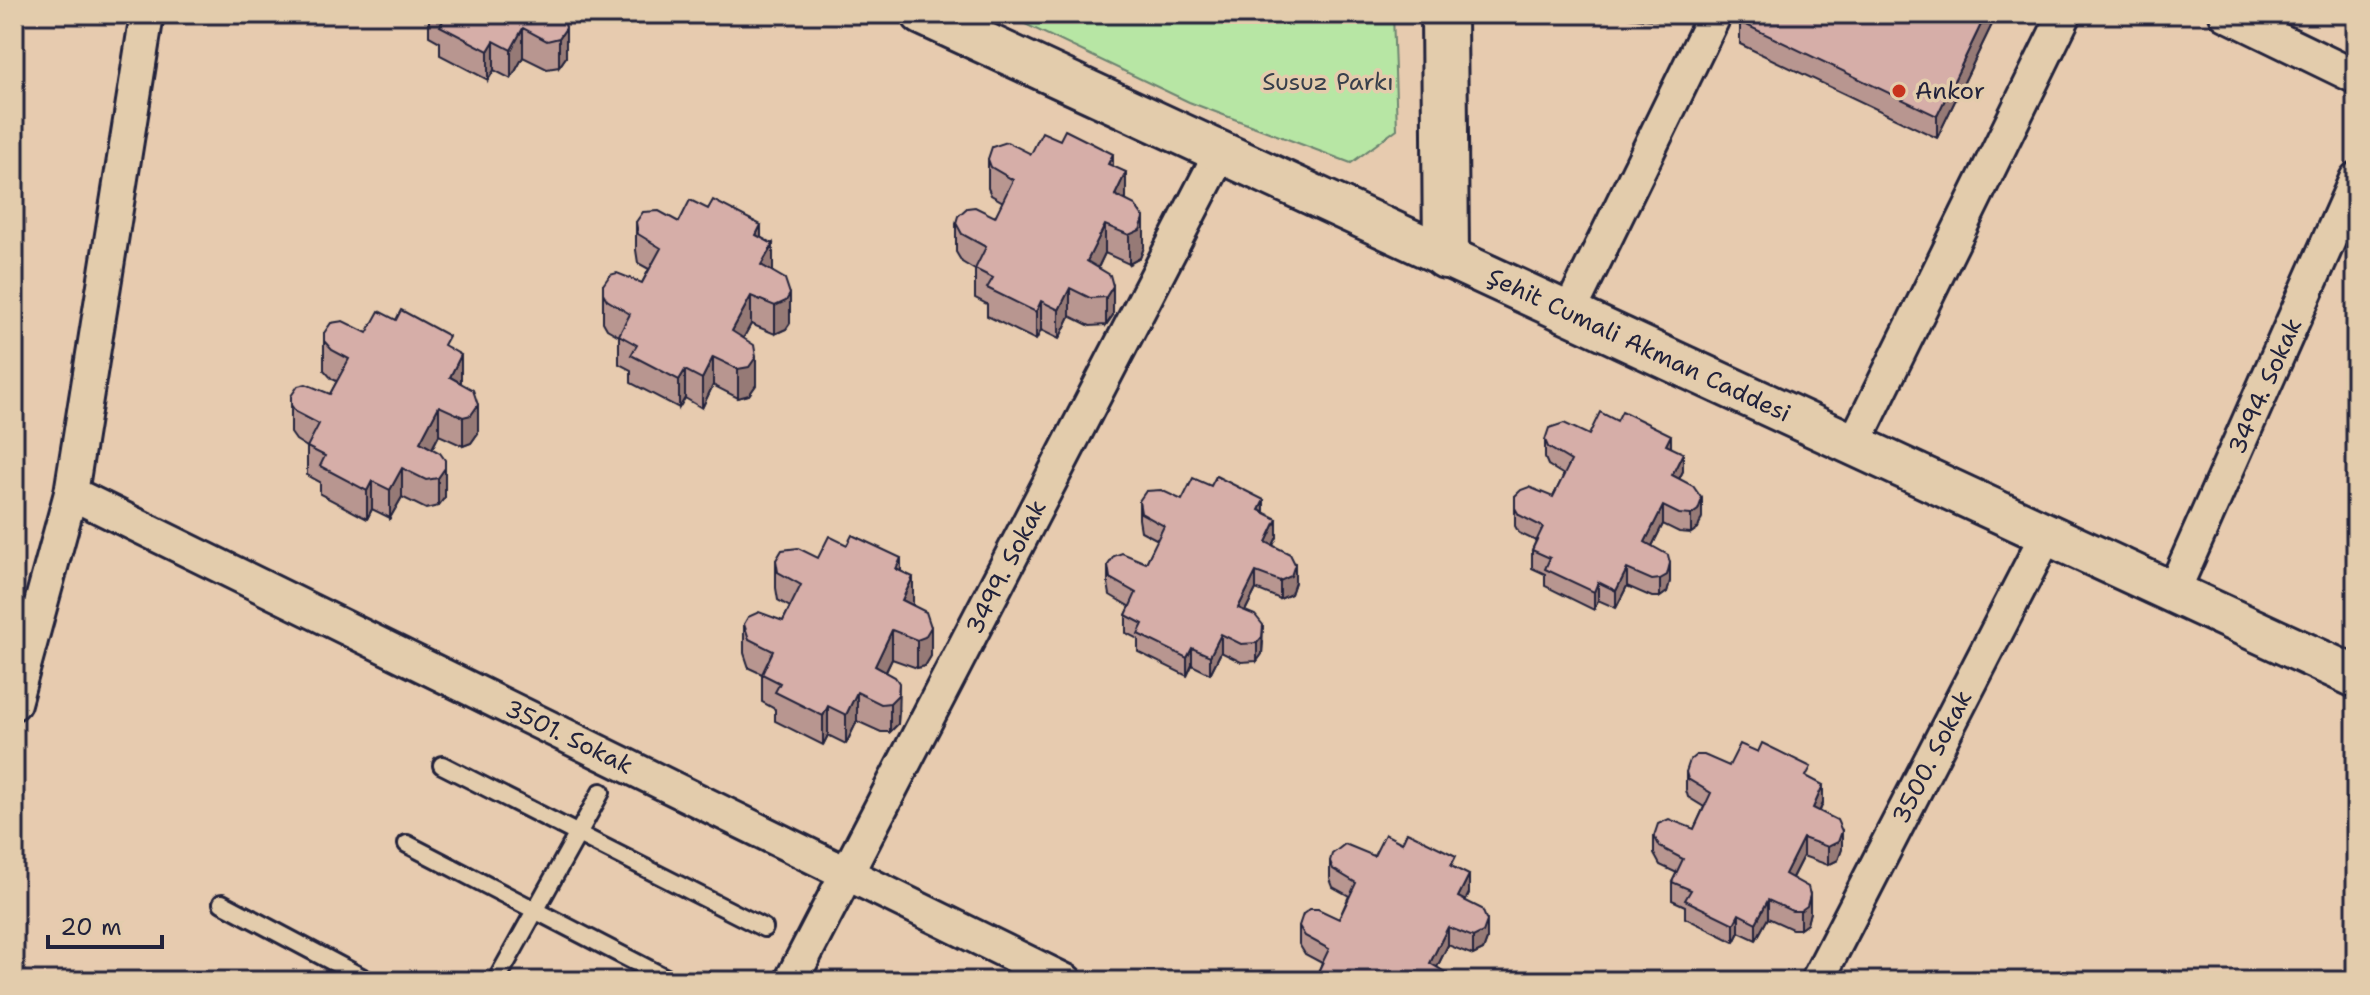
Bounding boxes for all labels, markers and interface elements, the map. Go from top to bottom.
park label: Susuz Parkı [1262,66,1394,98]
place label: Ankor [1915,75,1985,107]
marker: Ankor [1890,82,1908,100]
street label: Şehit Cumali Akman Caddesi [1482,260,1796,430]
street label: 3494. Sokak [2221,313,2309,459]
street label: 3499. Sokak [958,494,1054,640]
street label: 3500. Sokak [1885,685,1979,829]
street label: 3501. Sokak [500,692,638,782]
scale bar [48,899,162,949]
text: 20 m [60,911,122,943]

